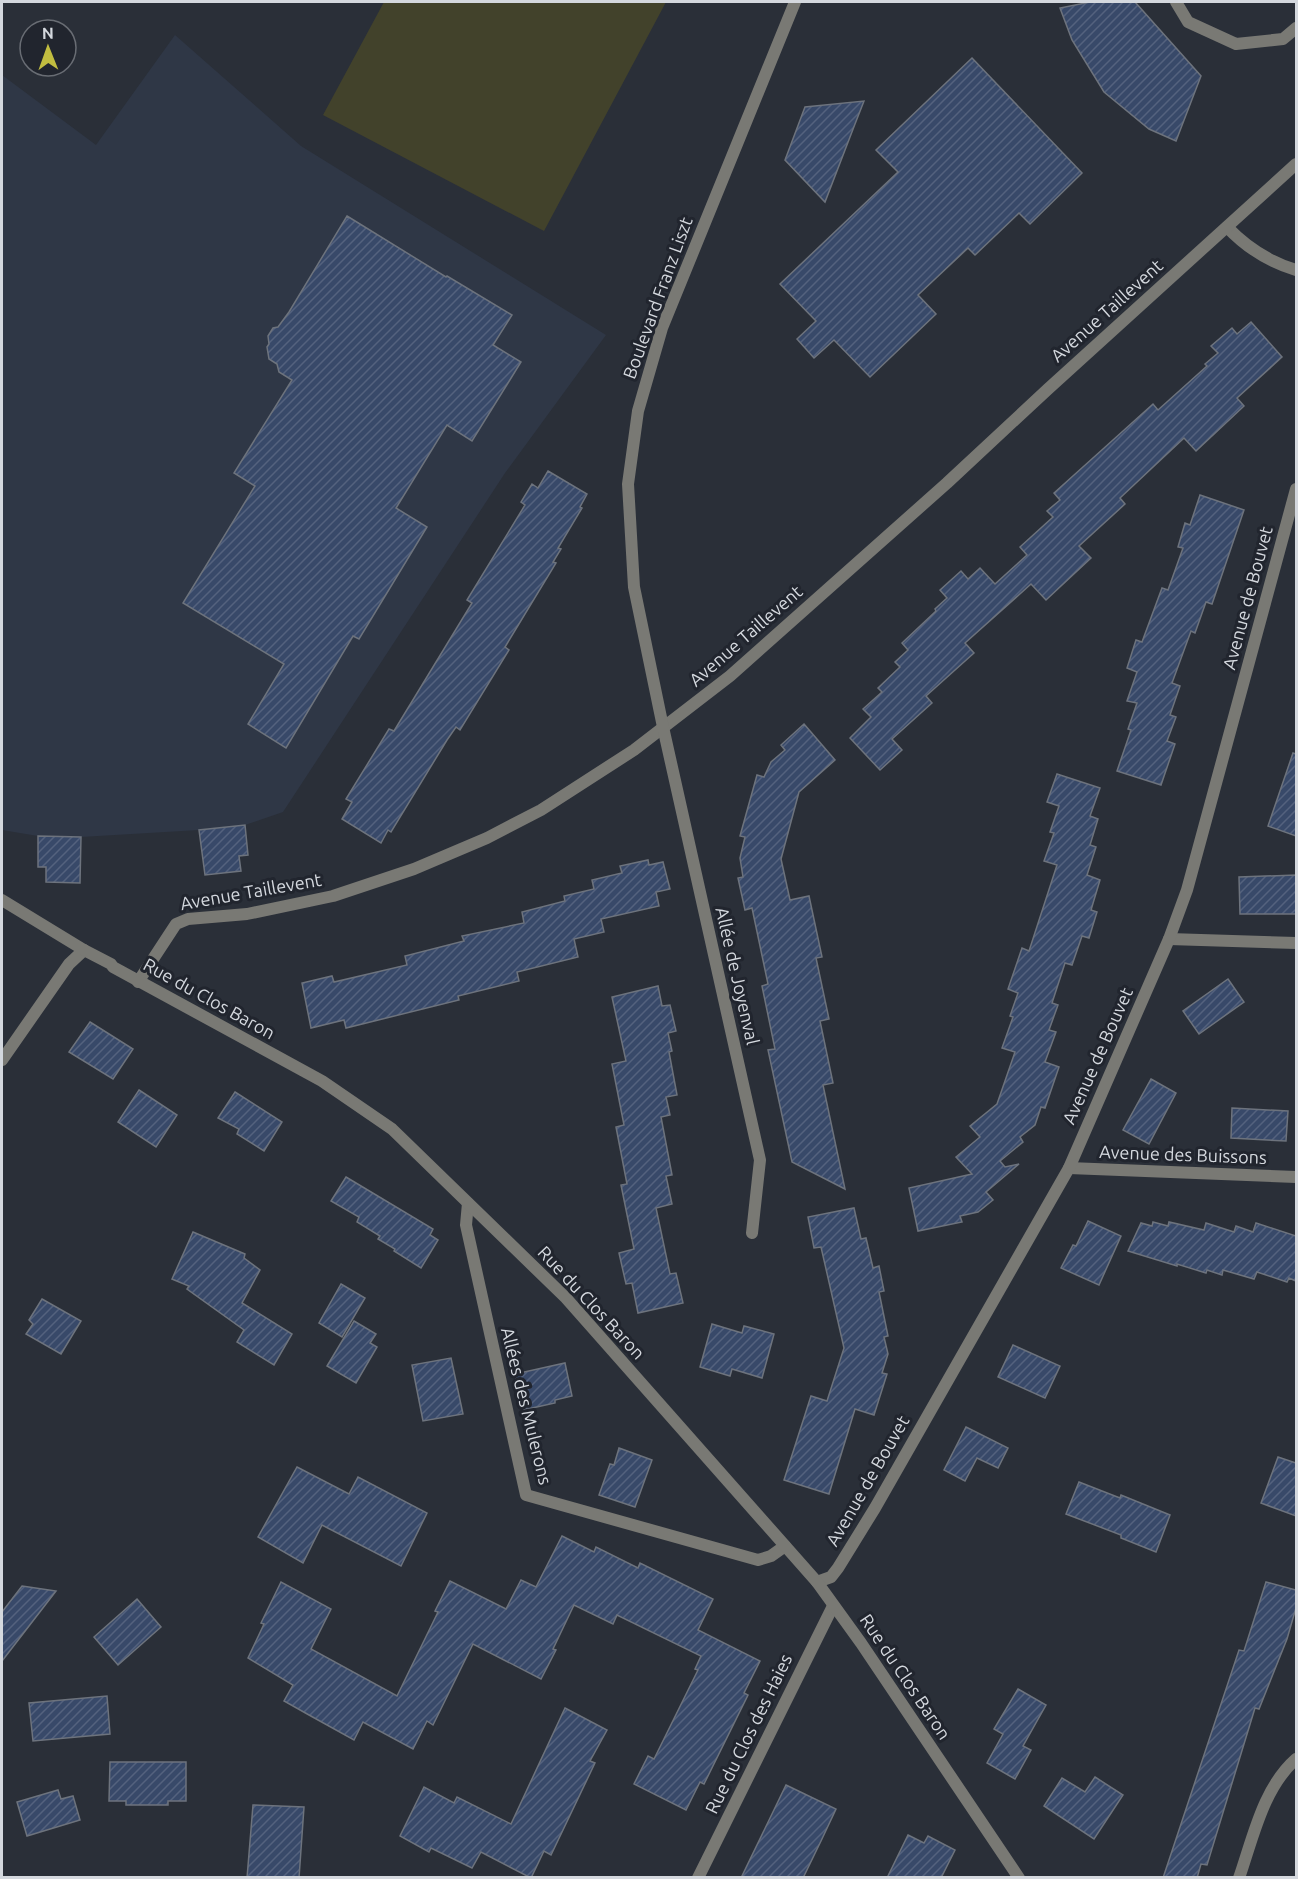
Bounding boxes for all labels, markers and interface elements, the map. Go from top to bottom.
north arrow [18,18,78,78]
text: N [42,24,54,42]
street label: Boulevard Franz Liszt [618,214,696,381]
street label: Avenue Taillevent [1046,255,1166,366]
street label: Avenue de Bouvet [1218,524,1276,671]
street label: Avenue Taillevent [685,581,806,690]
street label: Avenue Taillevent [179,869,323,913]
street label: Allée de Joyenval [712,905,764,1047]
street label: Rue du Clos Baron [140,954,279,1043]
street label: Avenue de Bouvet [1058,984,1136,1127]
street label: Avenue des Buissons [1099,1141,1267,1167]
street label: Rue du Clos Baron [534,1242,649,1363]
street label: Allées des Mulerons [498,1325,556,1487]
street label: Avenue de Bouvet [822,1412,913,1549]
street label: Rue du Clos Baron [856,1610,955,1743]
street label: Rue du Clos des Haies [701,1650,796,1817]

